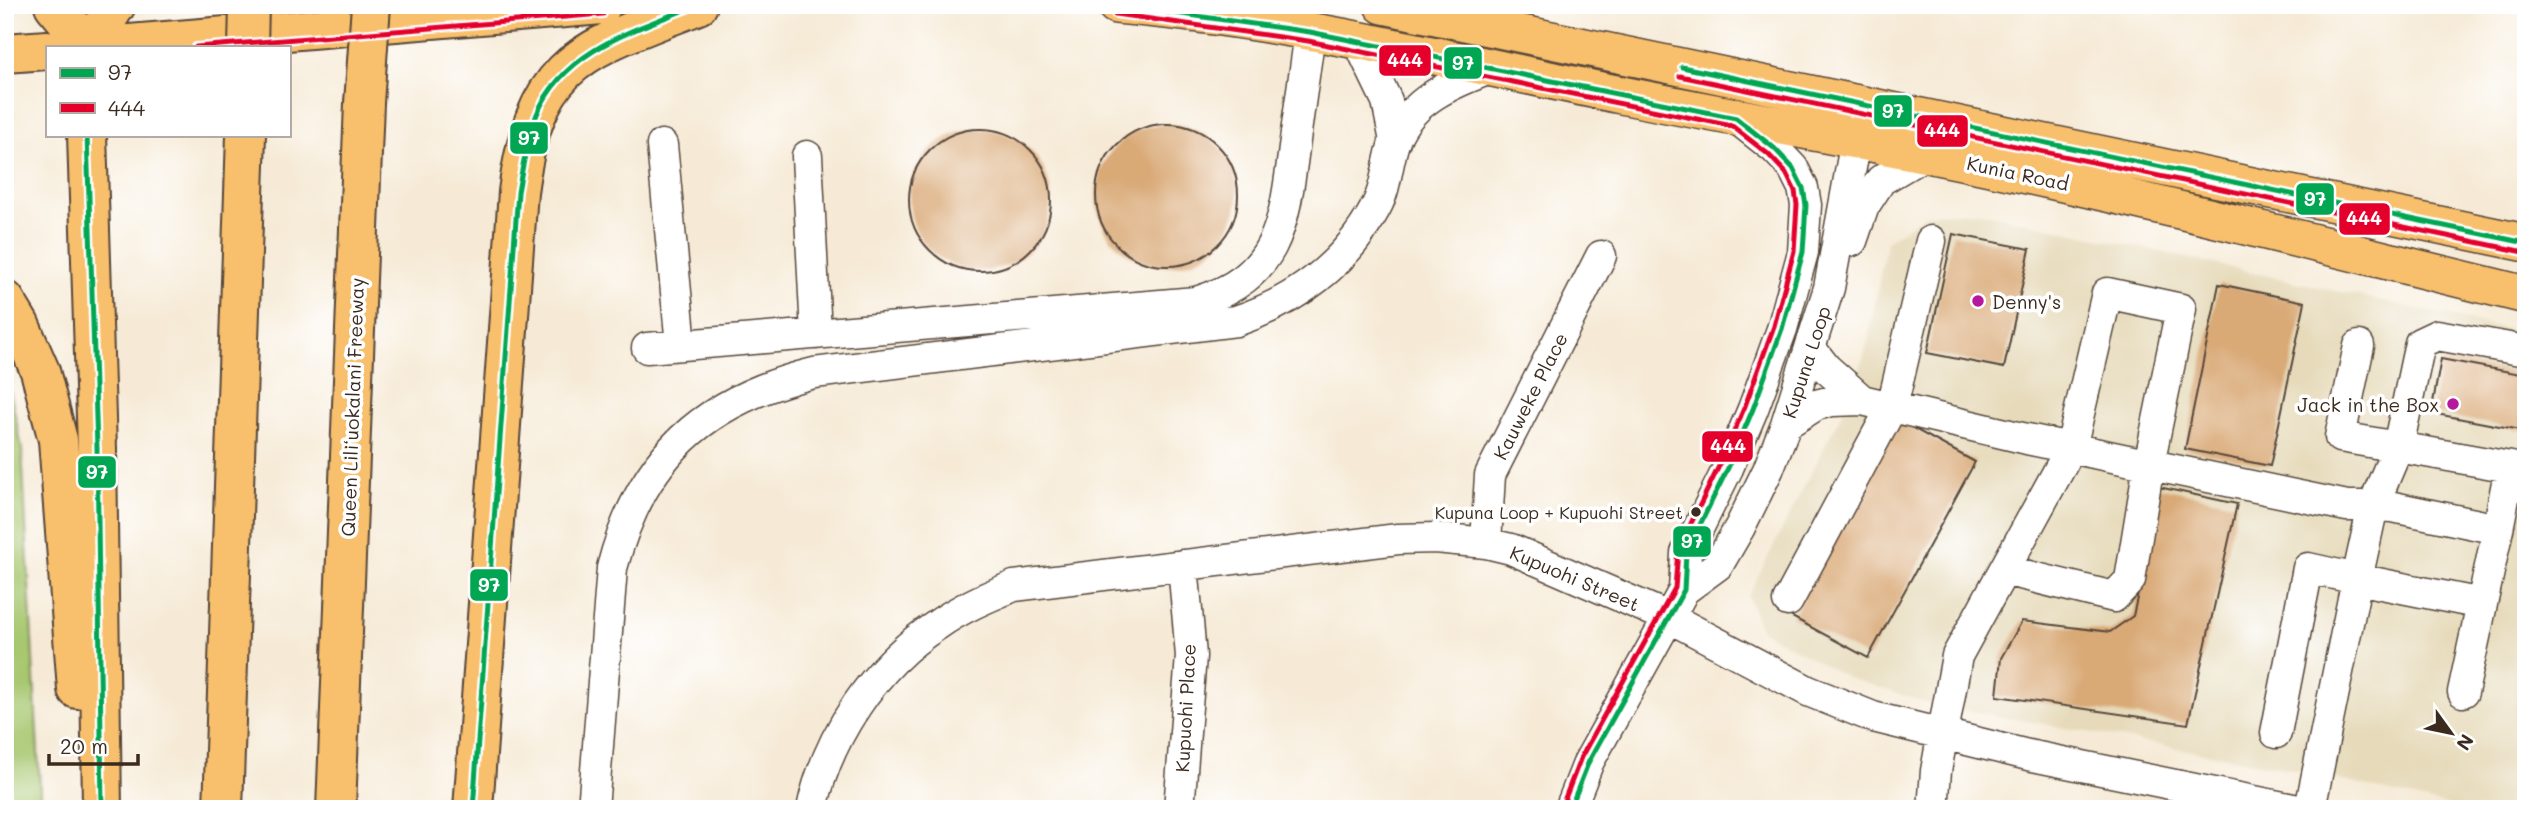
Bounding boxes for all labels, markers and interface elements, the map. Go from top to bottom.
line badge: 444 [1378,44,1432,77]
legend [46,46,290,136]
line badge: 97 [1443,46,1483,80]
text: 444 [1387,47,1423,72]
text: 97 [1452,50,1474,75]
text: 97 [108,58,132,85]
text: 444 [108,94,146,121]
line badge: 97 [1873,94,1913,128]
text: 97 [1882,98,1904,123]
line badge: 444 [1916,114,1969,148]
text: 444 [1924,117,1960,142]
line badge: 97 [509,121,549,155]
text: 97 [518,125,540,150]
street label: Kunia Road [1965,150,2071,196]
line badge: 97 [2295,182,2335,216]
text: 97 [2304,186,2326,211]
line badge: 444 [2338,202,2391,236]
text: 444 [2346,205,2382,230]
street label: Queen Liliʻuokalani Freeway [335,277,369,537]
place label: Denny's [1992,289,2061,314]
marker: Denny's [1970,293,1986,309]
street label: Kupuna Loop [1776,303,1836,421]
street label: Kauweke Place [1487,328,1573,464]
place label: Jack in the Box [2297,392,2439,417]
marker: Jack in the Box [2445,396,2461,412]
line badge: 444 [1701,430,1754,463]
text: 444 [1710,433,1746,458]
line badge: 97 [77,455,117,489]
text: 97 [86,459,108,484]
place label: Kupuna Loop + Kupuohi Street [1435,501,1683,523]
marker: Kupuna Loop + Kupuohi Street [1689,505,1703,519]
line badge: 97 [1672,525,1712,558]
text: 97 [1681,528,1703,553]
street label: Kupuohi Street [1506,539,1644,617]
line badge: 97 [469,568,509,602]
text: 97 [478,572,500,597]
street label: Kupuohi Place [1169,643,1201,773]
north arrow [2416,698,2486,768]
scale bar [49,723,138,767]
text: N [2451,730,2480,755]
text: 20 m [60,732,108,759]

